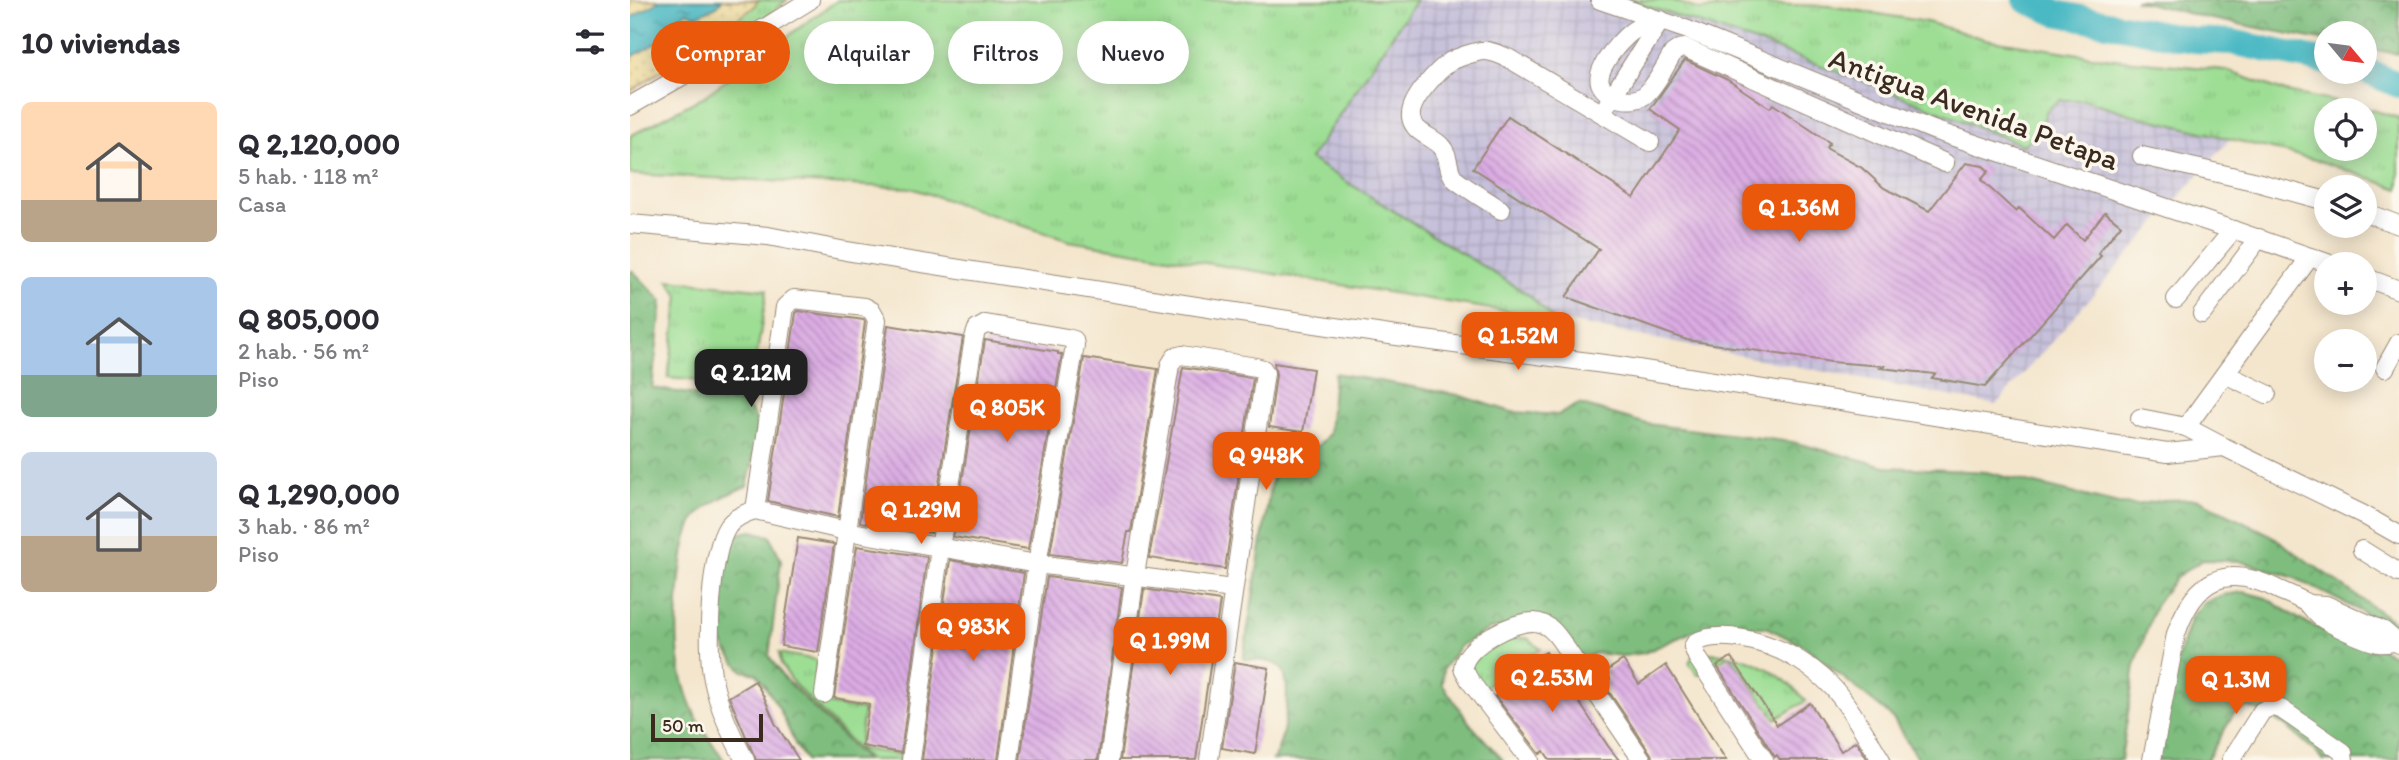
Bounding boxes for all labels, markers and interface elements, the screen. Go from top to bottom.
chip: Comprar [651,21,790,84]
chip: Alquilar [804,21,934,84]
chip: Filtros [948,21,1063,84]
chip: Nuevo [1077,21,1189,84]
north arrow [2314,21,2376,84]
map controls [2314,21,2377,392]
icon: filters [571,23,609,61]
text: 10 viviendas [21,24,180,61]
street label: Antigua Avenida Petapa [1824,39,2124,178]
button: locate [2314,98,2377,161]
text: Q 2,120,000 [238,125,400,162]
icon: home [77,130,161,214]
text: 5 hab. · 118 m² [238,162,379,190]
button: layers [2314,175,2377,238]
pin: Q 1.36M [1734,184,1864,244]
text: Casa [238,190,286,218]
text: Q 1.36M [1758,193,1840,221]
button: + [2314,252,2377,315]
text: Q 805,000 [238,300,380,337]
icon: home [77,305,161,389]
pin: Q 1.52M [1453,312,1583,372]
text: Q 1.52M [1478,321,1558,349]
button: − [2314,329,2377,392]
text: 2 hab. · 56 m² [238,337,369,365]
pin: Q 2.12M [686,350,816,409]
text: Q 2.12M [711,358,791,386]
text: Piso [238,365,279,393]
pin: Q 805K [950,384,1064,444]
text: Q 805K [969,393,1045,421]
pin: Q 948K [1209,433,1323,492]
text: Q 948K [1229,441,1303,469]
text: Q 1,290,000 [238,475,400,512]
icon: home [77,480,161,564]
pin: Q 1.29M [856,486,986,546]
text: Q 1.29M [881,495,961,523]
text: 3 hab. · 86 m² [238,512,370,540]
text: Piso [238,540,279,568]
pin: Q 983K [916,604,1030,663]
text: Q 983K [936,612,1010,640]
pin: Q 1.99M [1105,618,1235,677]
text: Q 1.99M [1130,626,1210,654]
pin: Q 2.53M [1487,654,1617,714]
pin: Q 1.3M [2179,656,2293,716]
text: Q 2.53M [1511,663,1593,691]
text: Q 1.3M [2201,665,2271,693]
scale bar [651,711,763,743]
text: 50 m [662,714,704,737]

